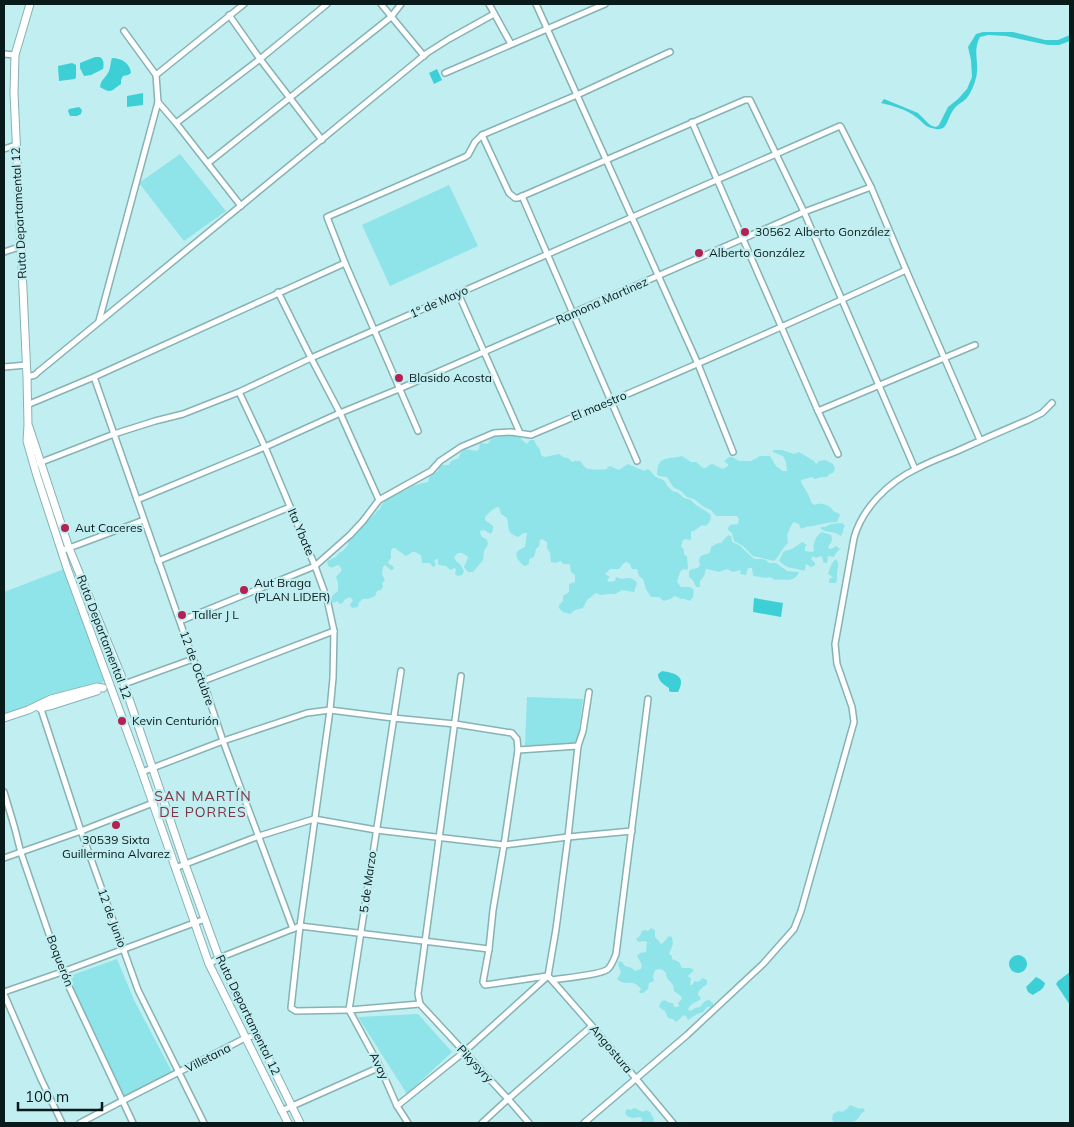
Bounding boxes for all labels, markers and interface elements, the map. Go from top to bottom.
street label: Ruta Departamental 12 [8,147,29,279]
place label: 30562 Alberto González [755,224,890,239]
marker: 30562 Alberto González [739,226,751,238]
place label: Alberto González [709,245,805,260]
marker: Alberto González [693,247,705,259]
street label: Ramona Martinez [553,274,650,328]
street label: 1° de Mayo [407,282,470,321]
place label: Blasido Acosta [409,370,492,385]
marker: Blasido Acosta [393,372,405,384]
street label: El maestro [569,387,629,424]
street label: Ita Ybate [285,506,318,558]
place label: Aut Caceres [75,520,142,535]
marker: Aut Caceres [59,522,71,534]
street label: Ruta Departamental 12 [74,573,135,701]
place label: Aut Braga (PLAN LIDER) [254,575,331,604]
marker: Aut Braga (PLAN LIDER) [238,584,250,596]
place label: Taller J L [192,607,239,622]
marker: Taller J L [176,609,188,621]
street label: 12 de Octubre [177,628,218,707]
place label: Kevin Centurión [132,713,219,728]
marker: Kevin Centurión [116,715,128,727]
district label: SAN MARTÍN DE PORRES [154,787,252,821]
marker: 30539 Sixta Guillermina Alvarez [110,819,122,831]
place label: 30539 Sixta Guillermina Alvarez [62,832,170,861]
street label: 5 de Marzo [356,850,379,914]
street label: 12 de Junio [95,886,130,950]
street label: Boquerón [44,933,77,989]
street label: Ruta Departamental 12 [213,952,284,1077]
street label: Angostura [587,1021,636,1076]
street label: Villetana [182,1040,233,1075]
street label: Pikysyry [454,1042,497,1086]
street label: Avay [367,1050,393,1082]
scale bar [18,1080,101,1112]
text: 100 m [25,1087,69,1106]

